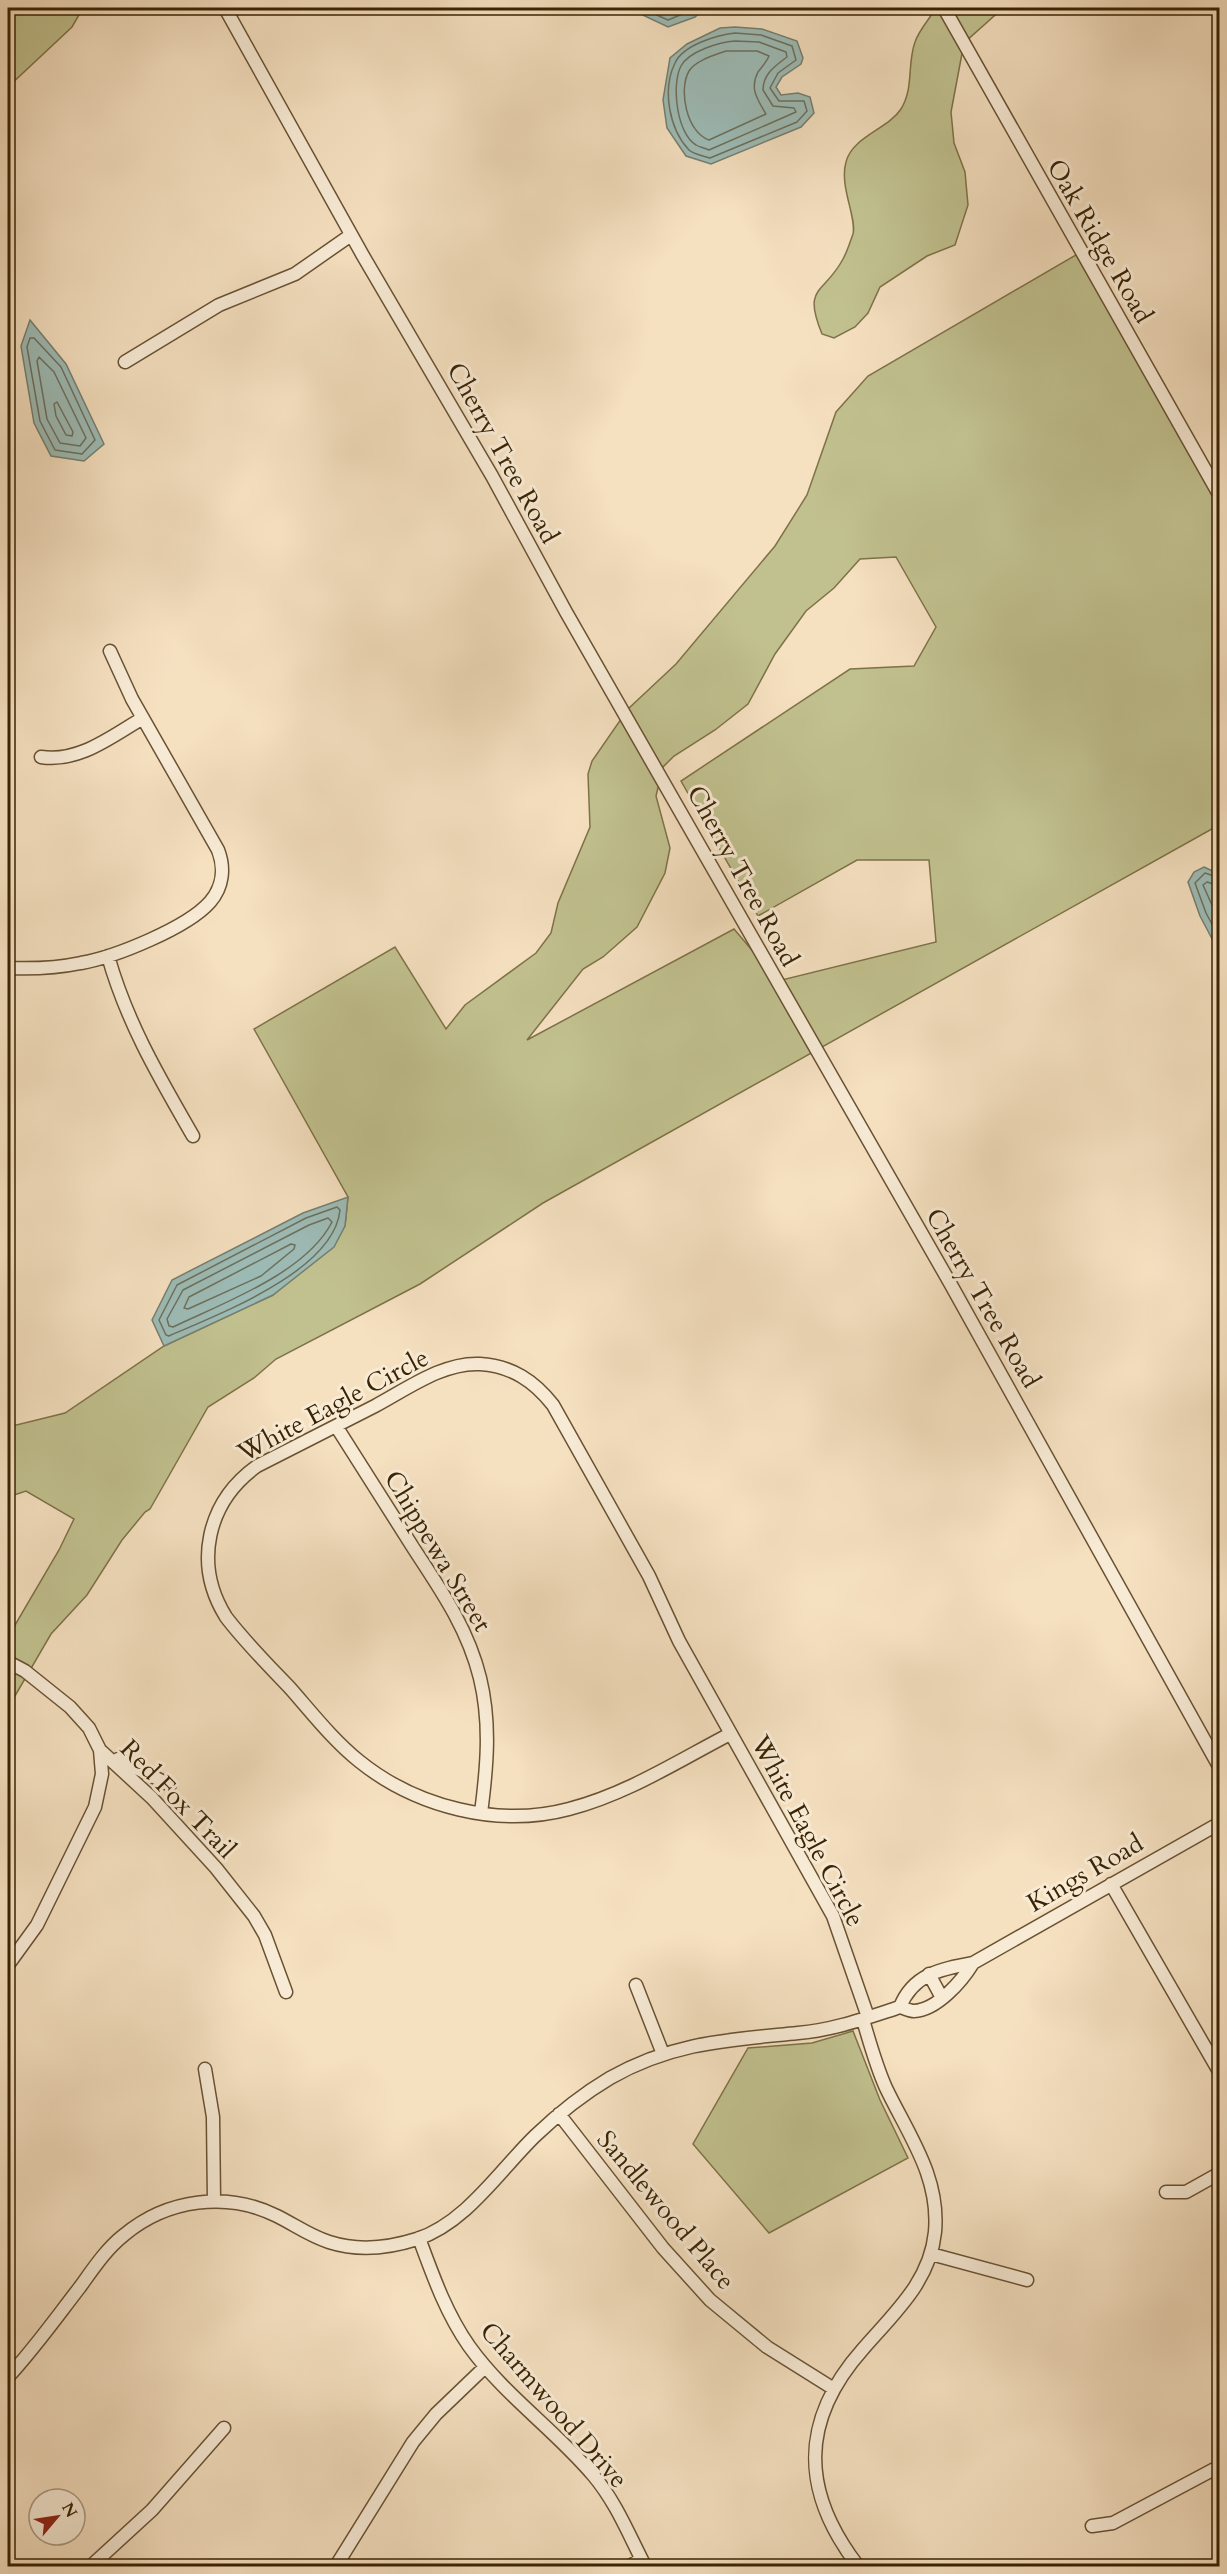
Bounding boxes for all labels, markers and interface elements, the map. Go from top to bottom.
street label: Oak Ridge Road [1039,152,1161,330]
street label: Cherry Tree Road [439,356,567,550]
street label: Cherry Tree Road [679,779,807,973]
street label: Cherry Tree Road [917,1202,1049,1394]
street label: White Eagle Circle [231,1340,435,1471]
street label: Chippewa Street [376,1464,500,1638]
street label: White Eagle Circle [742,1729,873,1933]
street label: Red Fox Trail [112,1732,244,1867]
street label: Kings Road [1020,1826,1150,1920]
street label: Sandlewood Place [589,2123,743,2297]
street label: Charmwood Drive [472,2314,636,2496]
north arrow [27,2487,87,2547]
text: N [56,2499,82,2522]

